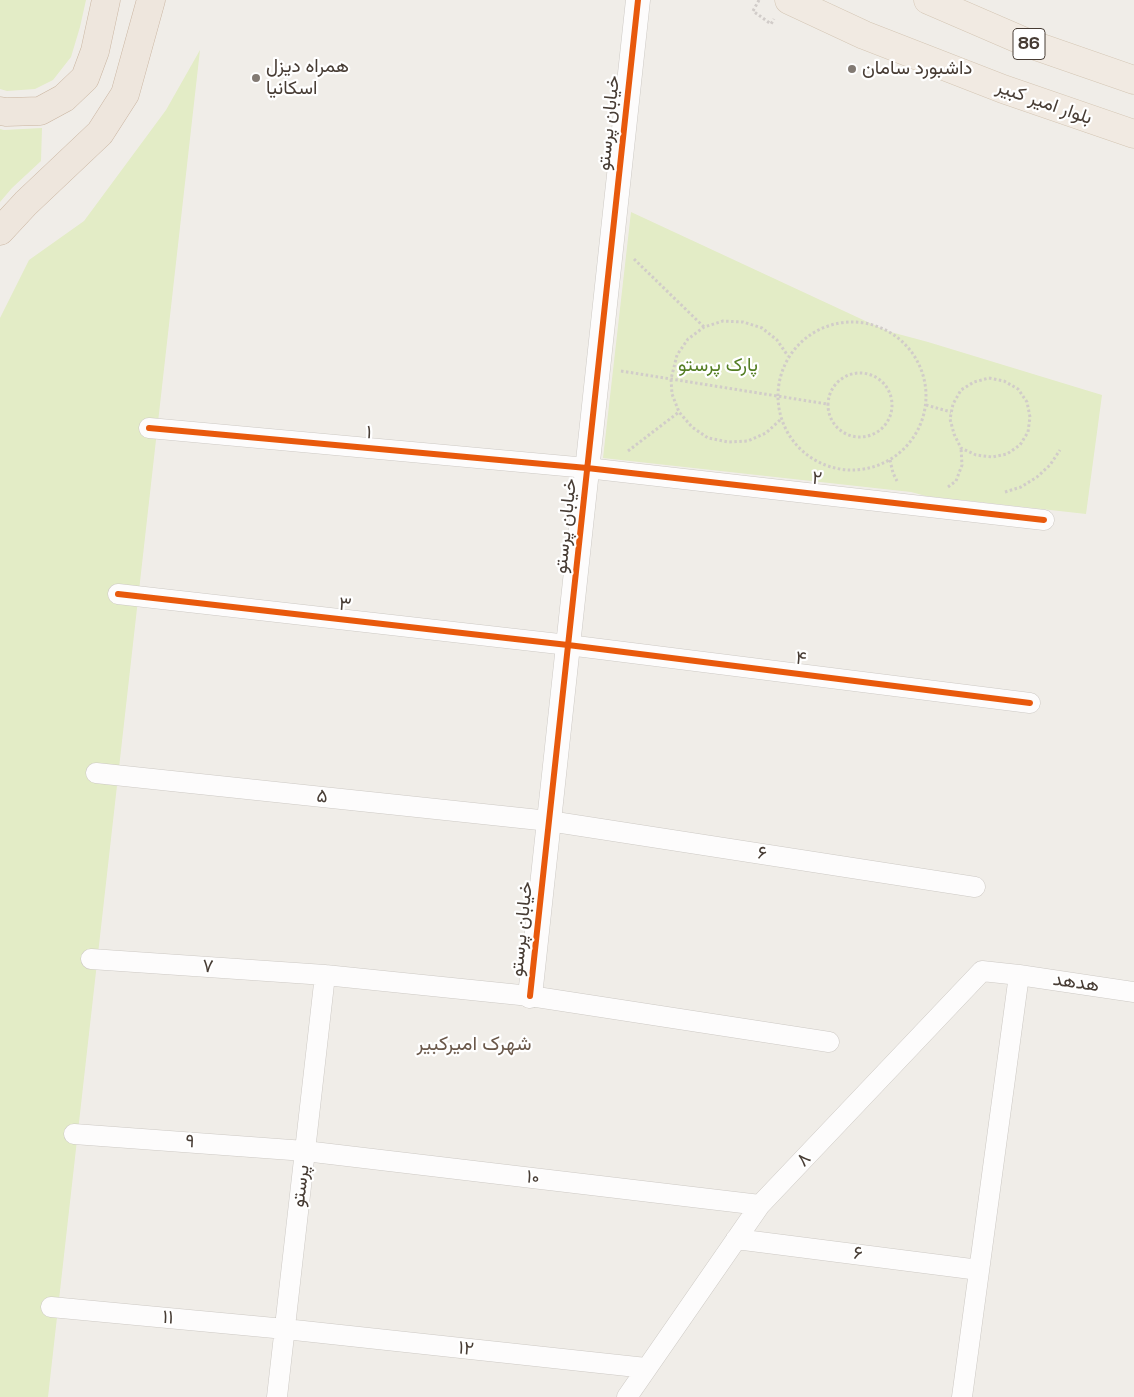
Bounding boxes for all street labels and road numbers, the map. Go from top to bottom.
road number: 86 [1013,29,1045,60]
street label: خیابان پرستو [593,74,625,172]
street label: بلوار امیر کبیر [993,76,1095,130]
street label: ۱ [365,421,373,445]
street label: ۲ [811,467,823,491]
street label: خیابان پرستو [550,477,582,575]
street label: ۳ [338,593,352,617]
street label: ۴ [794,647,808,671]
street label: ۵ [315,785,329,809]
street label: ۶ [756,842,768,866]
street label: خیابان پرستو [506,880,538,978]
street label: ۷ [202,955,214,979]
street label: هدهد [1051,968,1101,998]
street label: ۹ [185,1130,195,1154]
street label: ۸ [792,1148,816,1172]
street label: پرستو [287,1163,315,1209]
street label: ۱۰ [525,1166,541,1190]
street label: ۶ [852,1242,864,1266]
street label: ۱۱ [162,1306,174,1330]
street label: ۱۲ [457,1337,475,1361]

